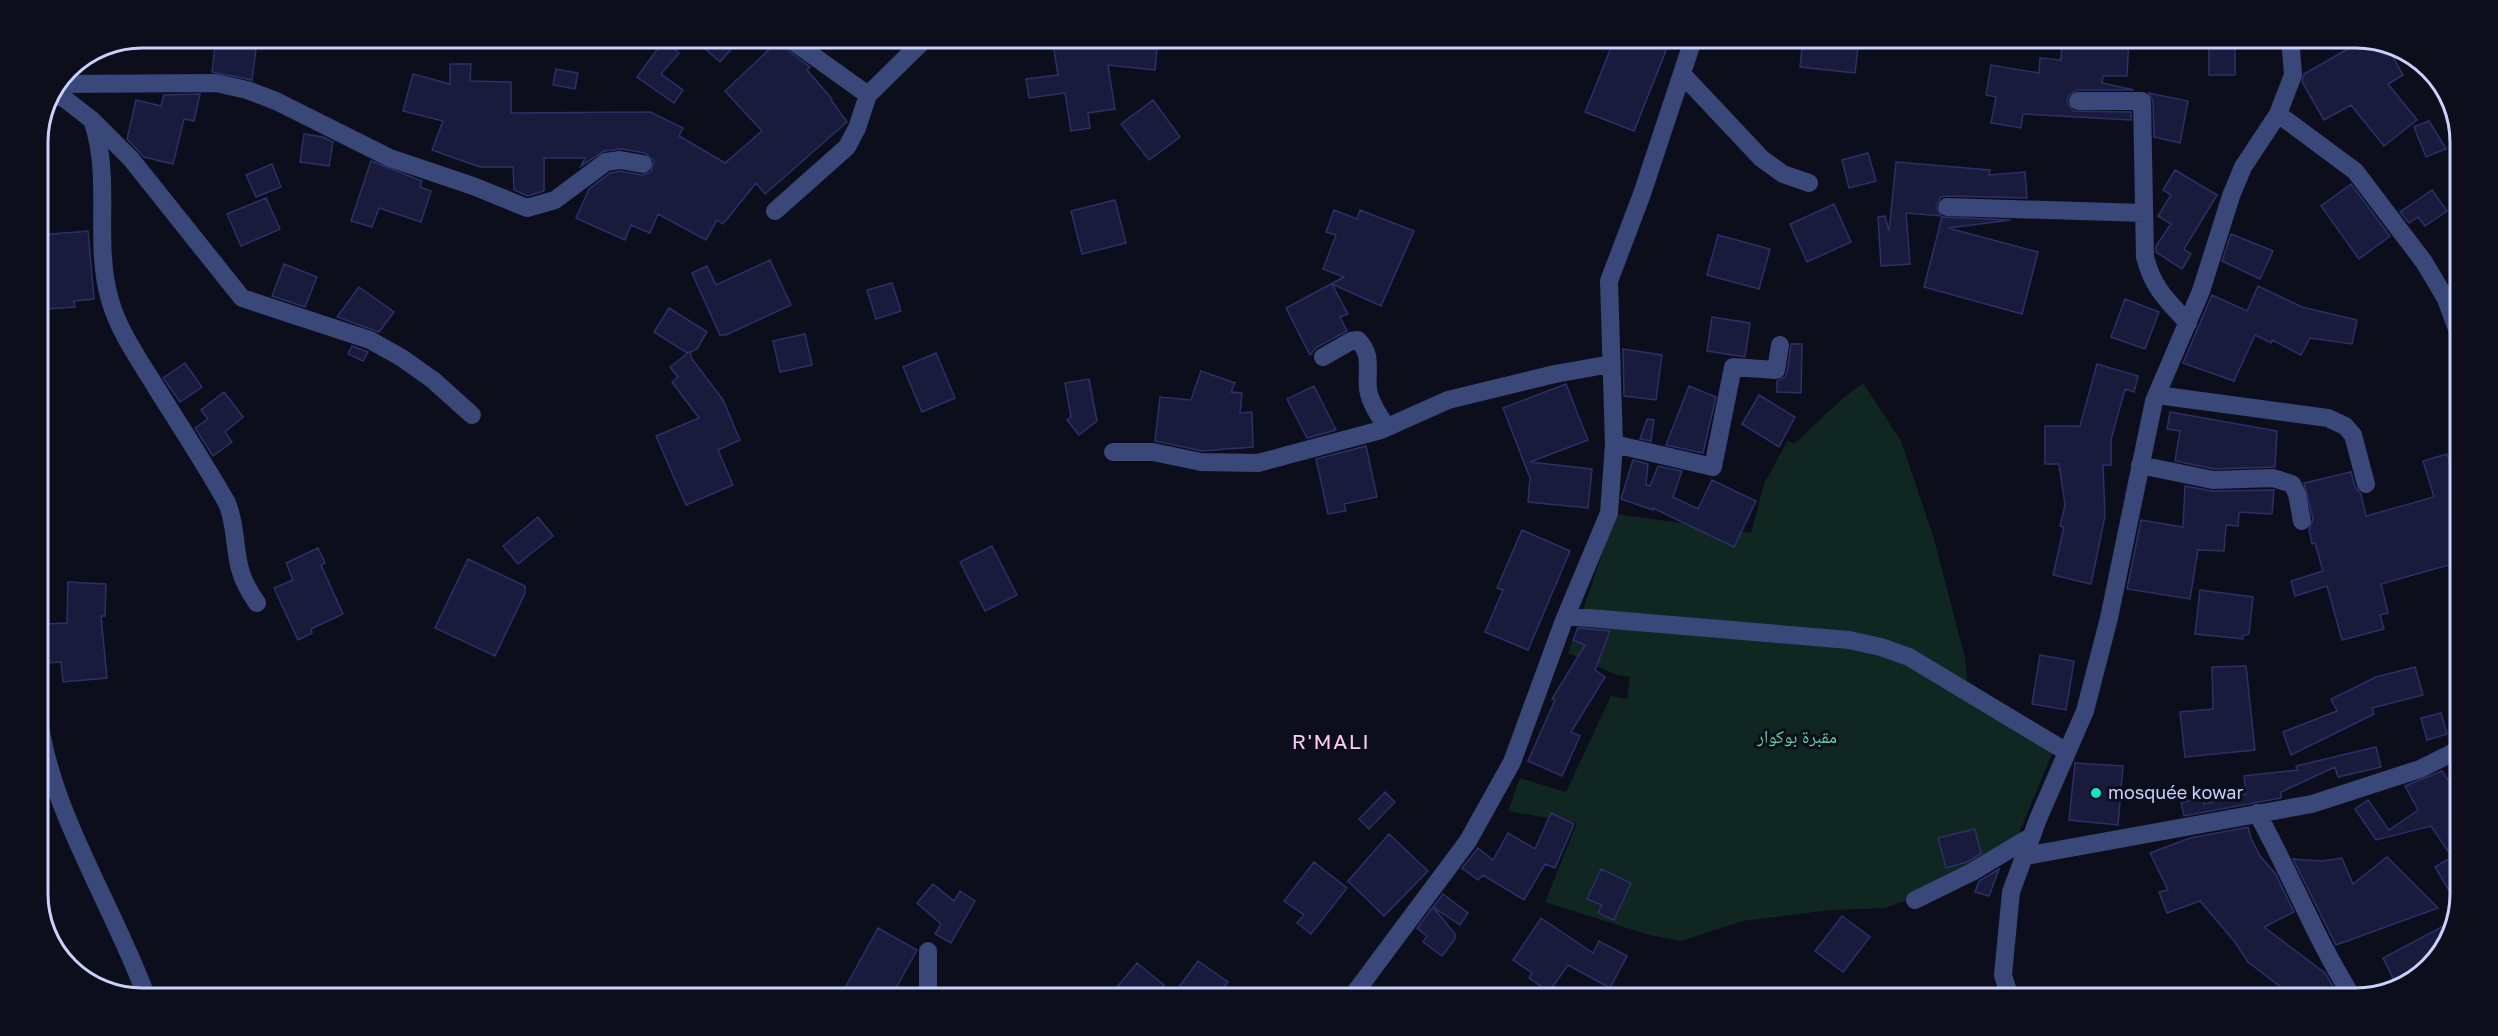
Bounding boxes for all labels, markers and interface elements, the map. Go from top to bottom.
park label: مقبرة بوكوار [1756,725,1837,748]
district label: R'MALI [1292,728,1370,754]
place label: mosquée kowar [2108,781,2243,803]
marker: mosquée kowar [2089,786,2103,800]

